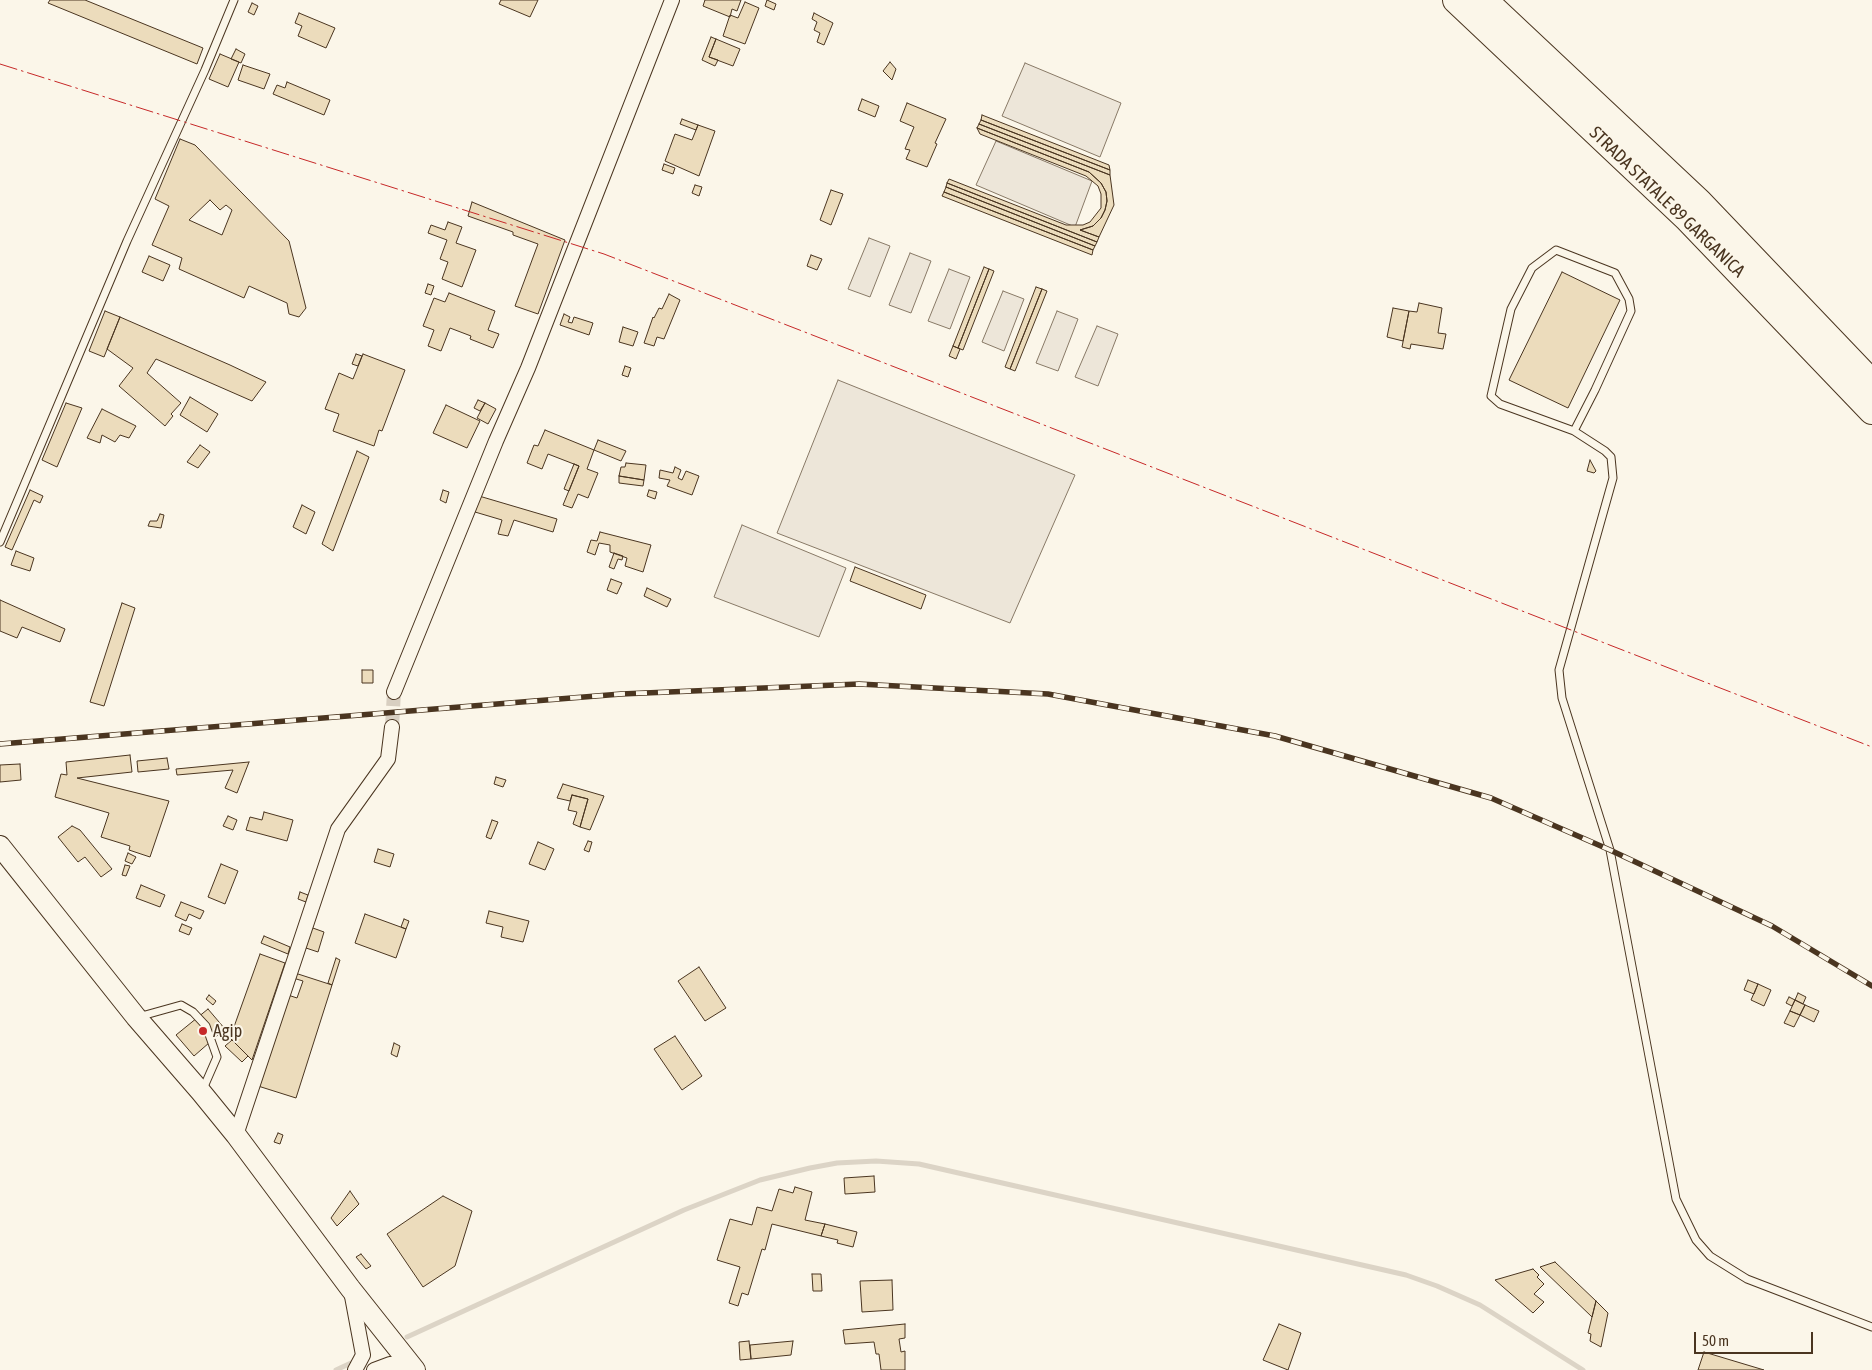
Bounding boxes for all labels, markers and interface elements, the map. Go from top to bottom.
street label: STRADA STATALE 89 GARGANICA [1585,122,1749,282]
place label: Agip [213,1020,242,1042]
marker: Agip [197,1025,209,1037]
scale bar [1697,1322,1816,1354]
text: 50 m [1702,1332,1729,1349]

